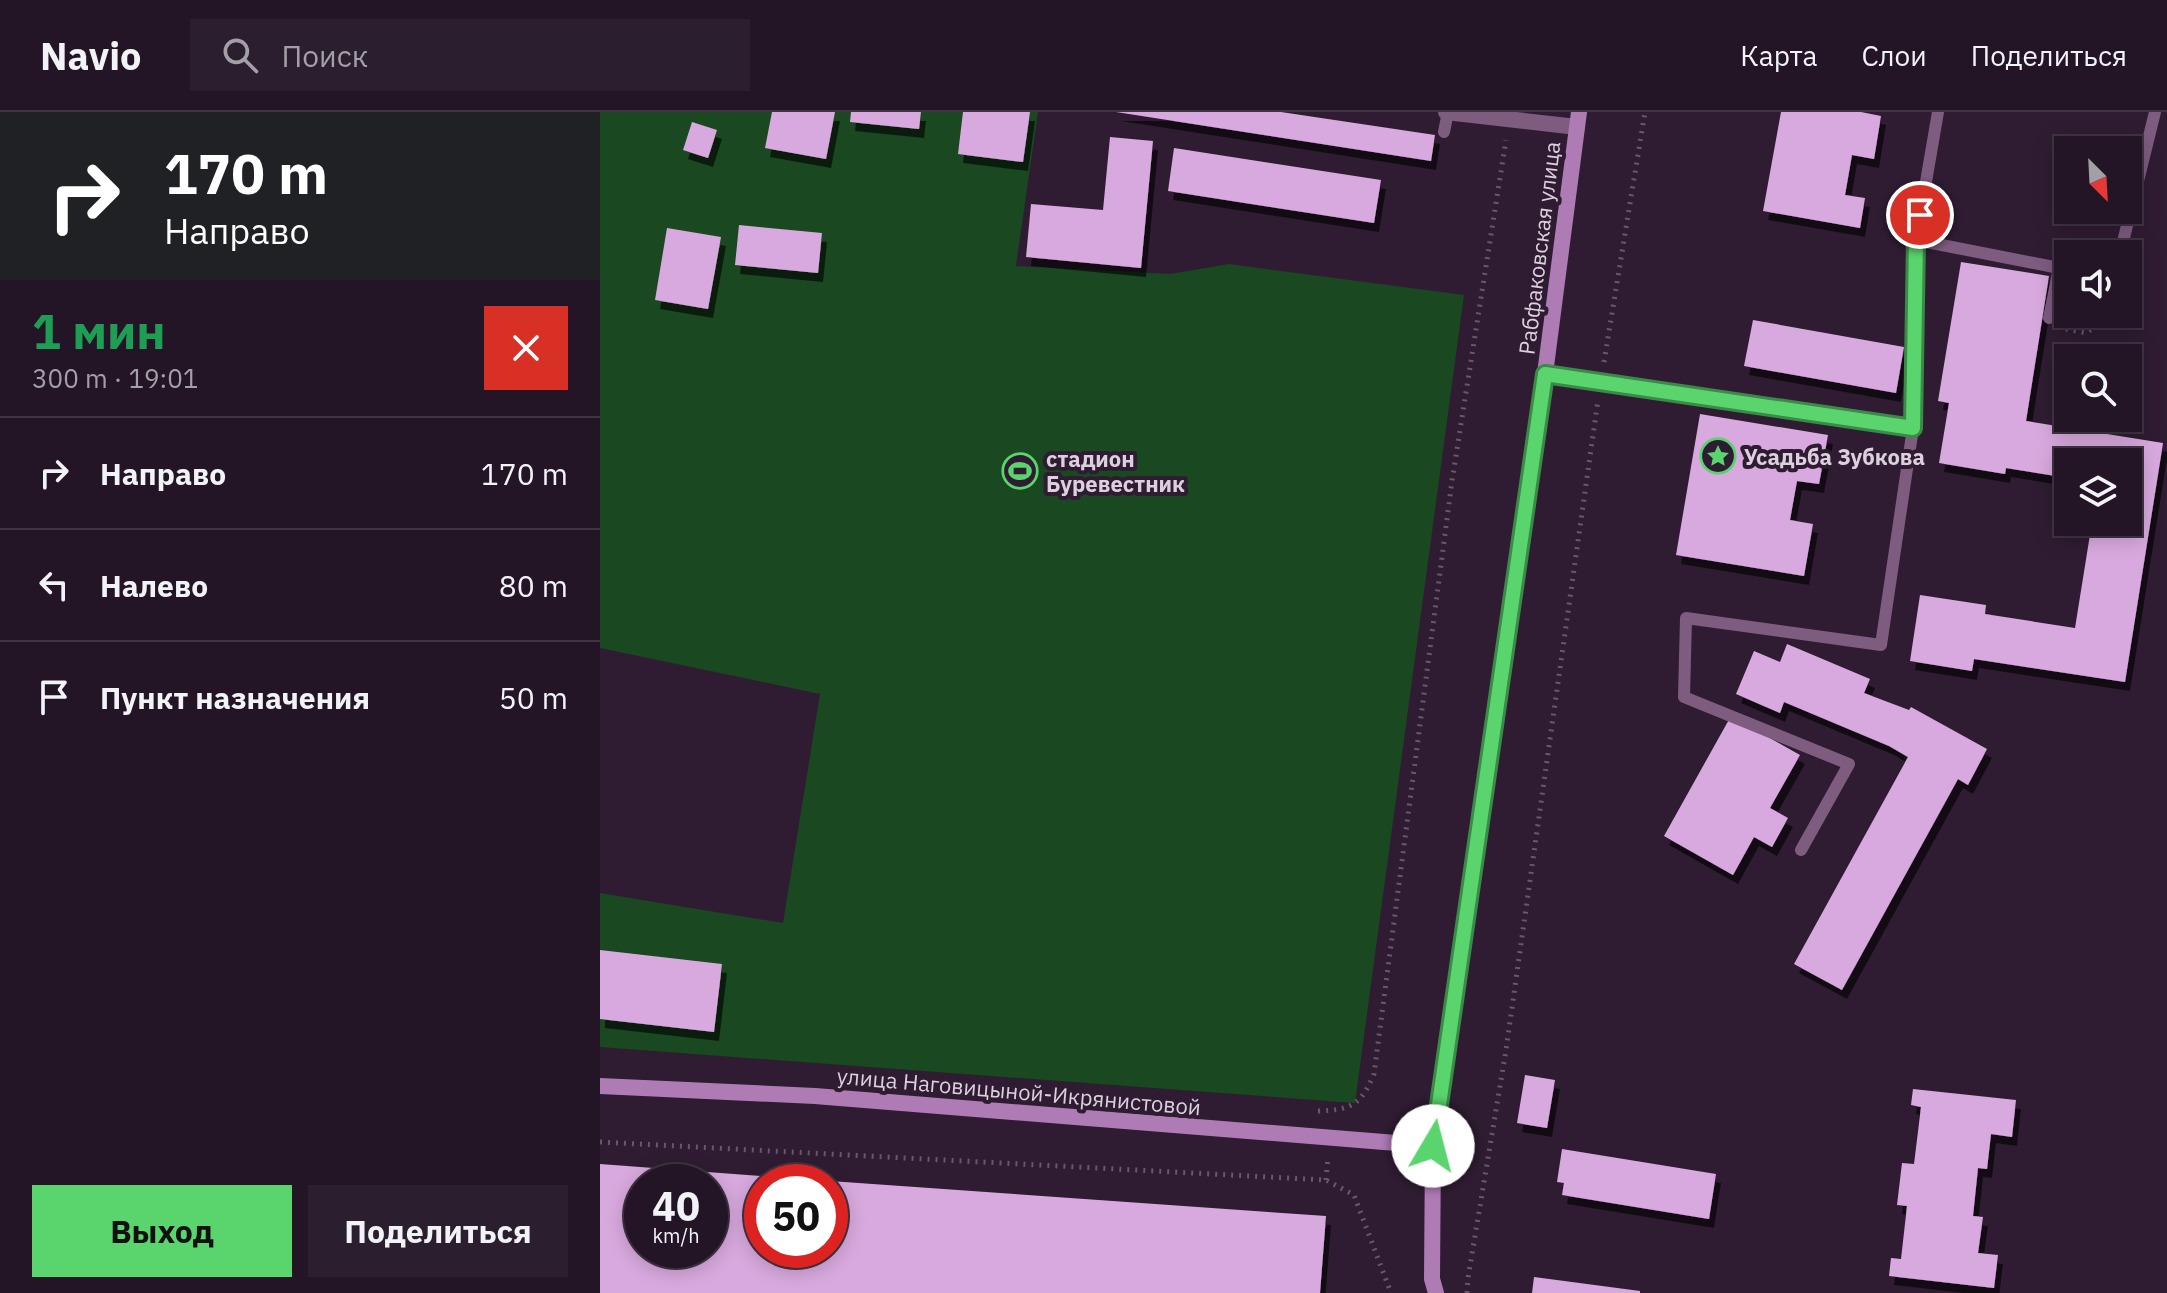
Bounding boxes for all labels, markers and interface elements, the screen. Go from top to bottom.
search box [190,19,750,91]
text: Navio [40,31,142,80]
icon: search [218,33,262,77]
text: Поиск [282,36,368,75]
text: Карта [1740,37,1817,74]
text: Слои [1861,37,1927,74]
text: Поделиться [1971,37,2127,74]
north arrow [2054,136,2142,224]
map controls [2054,136,2142,536]
text: 170 m [164,137,328,209]
street label: Рабфаковская улица [1512,139,1566,356]
icon: right [32,144,136,248]
pin [1886,181,1954,249]
icon: arrive [1898,193,1942,237]
text: Направо [164,207,310,254]
button: sound [2054,240,2142,328]
text: 1 мин [32,300,166,362]
button: close [484,306,568,390]
button: search [2054,344,2142,432]
text: 300 m · 19:01 [32,361,198,395]
place icon: Усадьба Зубкова [1699,437,1737,475]
place label: Усадьба Зубкова [1744,442,1925,471]
place label: стадион Буревестник [1046,444,1185,498]
button: layers [2054,448,2142,536]
icon: right [32,451,76,495]
sports icon: стадион Буревестник [1001,452,1039,490]
text: Направо [100,454,226,493]
text: 170 m [481,454,568,493]
icon: left [32,563,76,607]
text: Налево [100,566,208,605]
text: 80 m [499,566,568,605]
icon: arrive [32,675,76,719]
text: Пункт назначения [100,678,370,717]
text: 50 m [499,678,568,717]
street label: улица Наговицыной-Икрянистовой [836,1061,1202,1121]
position arrow [1391,1104,1475,1188]
speed limit sign: 50 [744,1164,848,1268]
text: 40 [652,1180,700,1232]
button: Выход [32,1185,292,1277]
button: Поделиться [308,1185,568,1277]
text: km/h [652,1222,700,1249]

